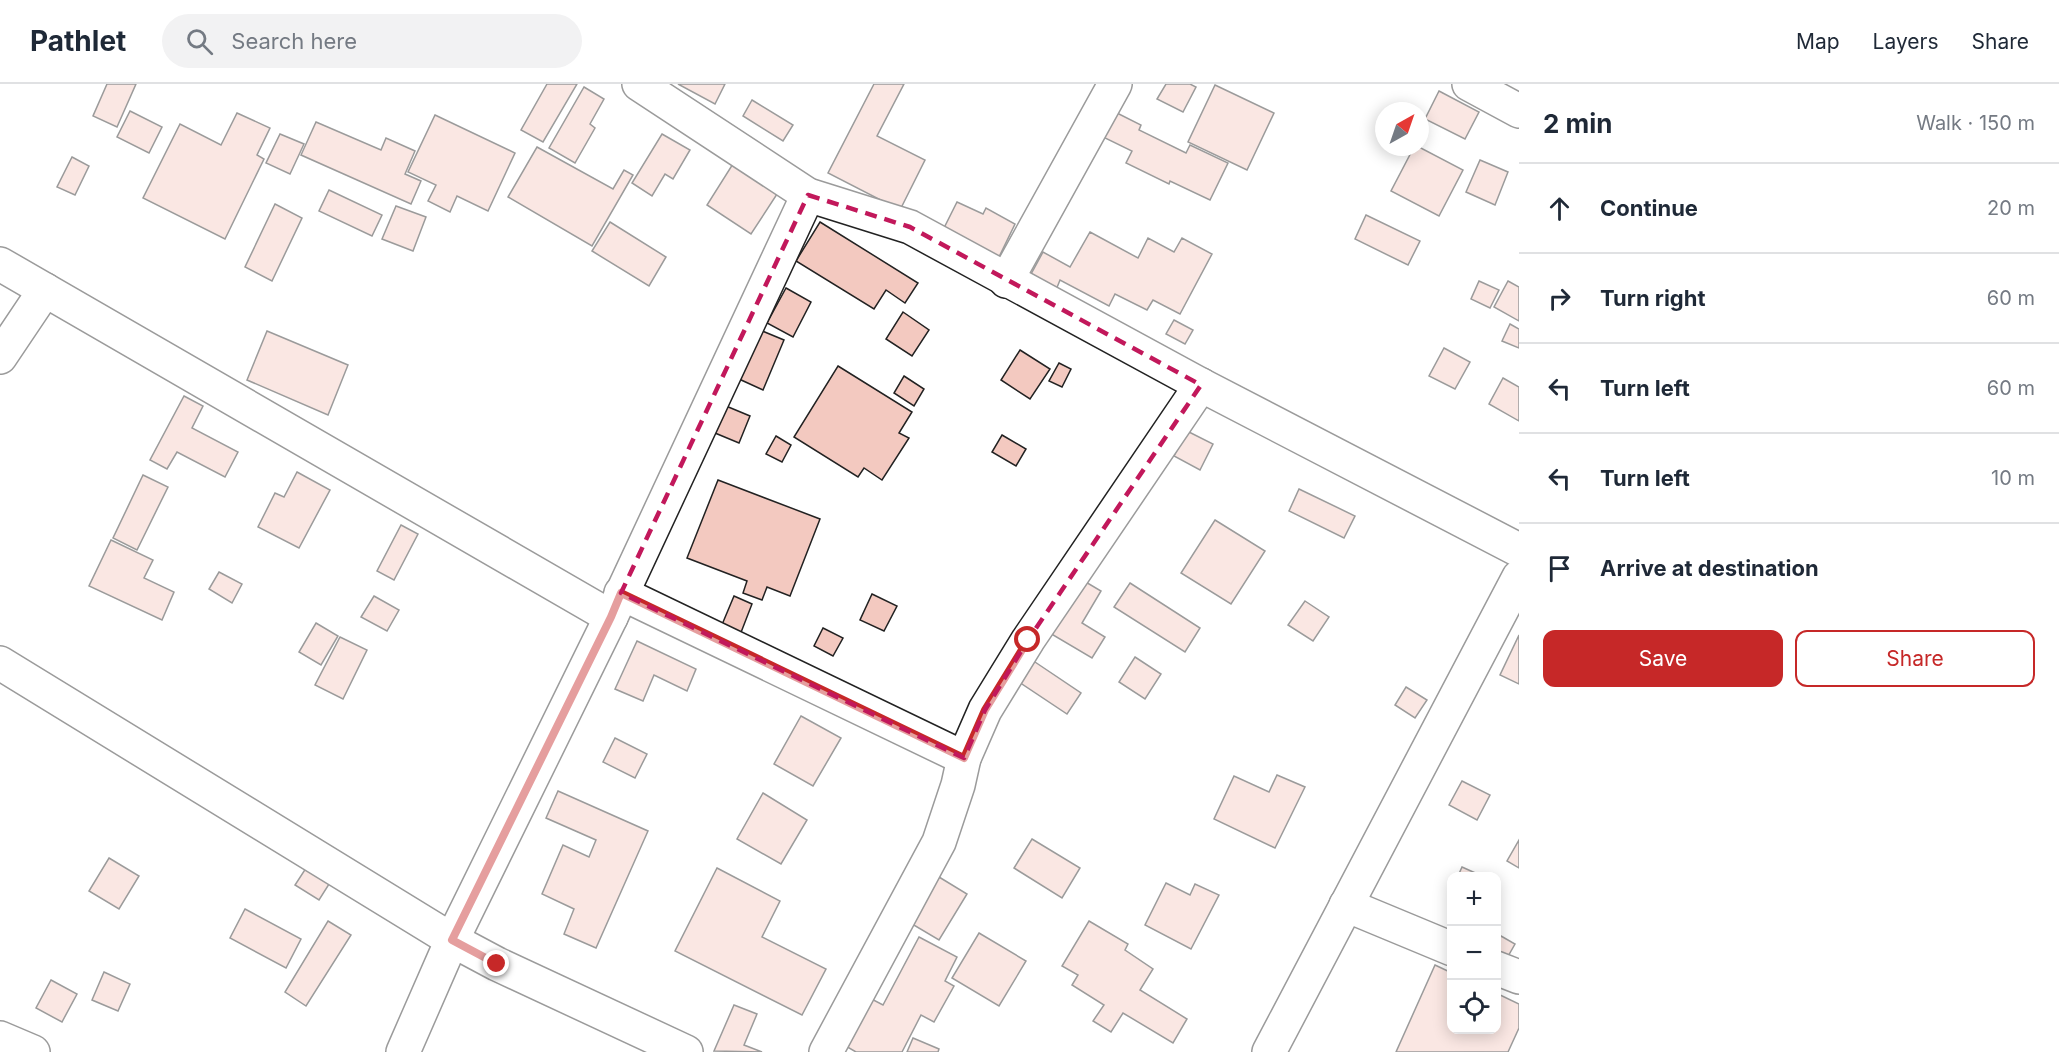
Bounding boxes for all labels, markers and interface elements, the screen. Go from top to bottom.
search box [162,14,582,68]
text: Pathlet [30,24,126,58]
icon: search [183,25,216,58]
text: Search here [231,28,357,54]
text: Map [1796,29,1840,54]
text: Layers [1873,29,1939,54]
text: Share [1972,29,2029,54]
north arrow [1375,102,1429,156]
text: 2 min [1543,108,1613,139]
text: Walk · 150 m [1916,111,2035,135]
icon: ahead [1543,192,1576,225]
text: Continue [1600,195,1698,221]
text: 20 m [1987,196,2035,220]
icon: right [1543,282,1576,315]
text: Turn right [1600,285,1706,311]
text: 60 m [1987,286,2035,310]
icon: left [1543,372,1576,405]
text: Turn left [1600,375,1690,401]
text: 60 m [1987,376,2035,400]
icon: left [1543,462,1576,495]
text: Turn left [1600,465,1690,491]
text: 10 m [1991,466,2035,490]
icon: arrive [1543,552,1576,585]
text: Arrive at destination [1600,555,1819,581]
route start [1014,626,1040,652]
button: Save [1543,630,1783,687]
button: Share [1795,630,2035,687]
map controls [1447,872,1501,1034]
button: + [1447,872,1501,926]
button: − [1447,926,1501,980]
route end [483,950,509,976]
button: locate [1447,980,1501,1034]

